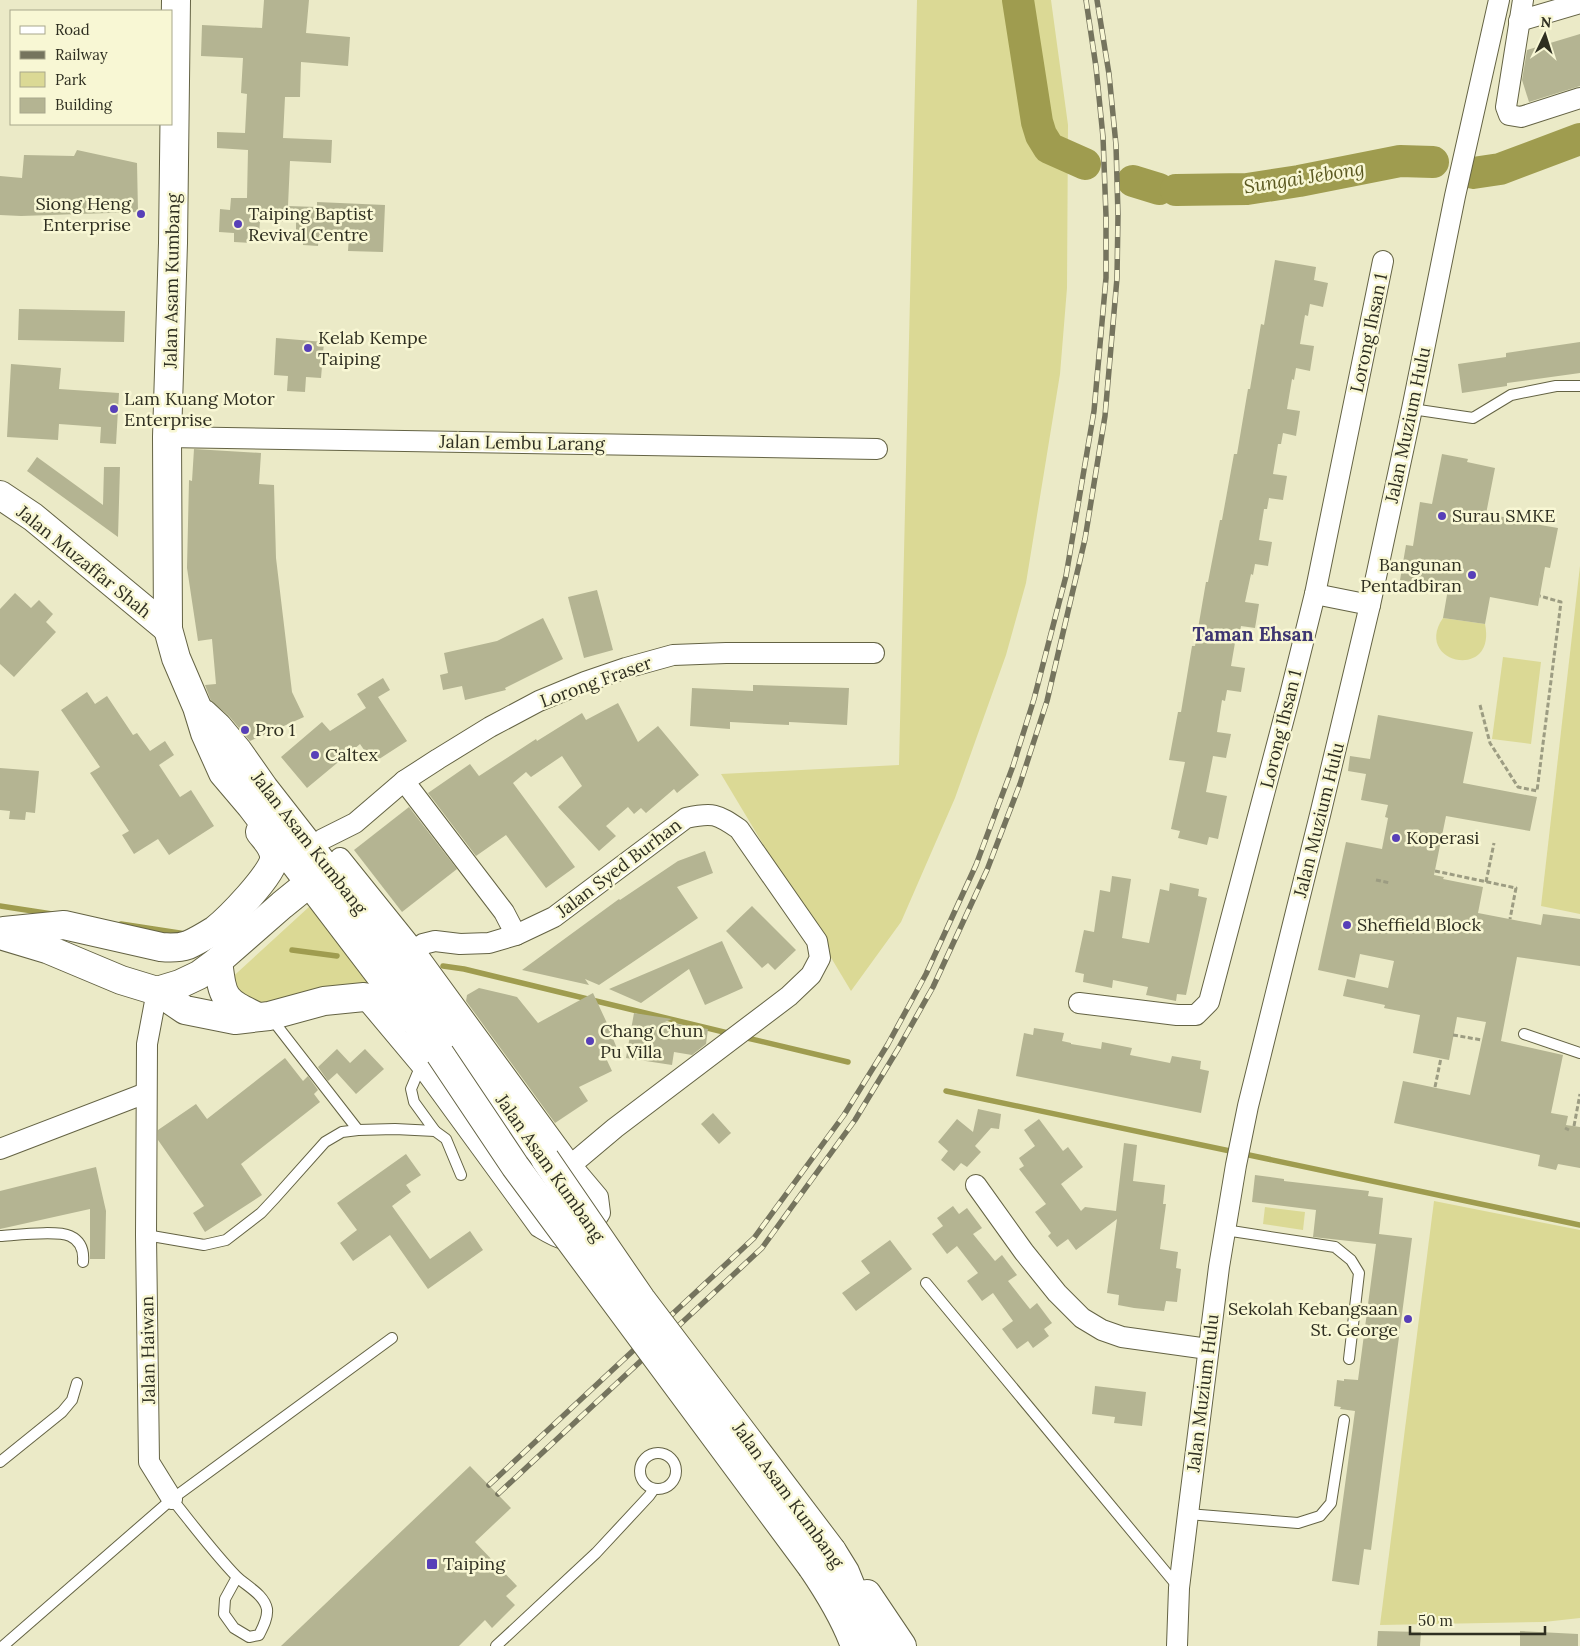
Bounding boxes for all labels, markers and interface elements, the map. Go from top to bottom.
legend [10,10,172,125]
north arrow [1520,10,1570,60]
text: N [1540,13,1552,31]
text: Road [55,20,90,39]
text: Railway [55,45,108,64]
text: Park [55,70,86,89]
text: Building [55,95,113,114]
water label: Sungai Jebong [1242,156,1366,198]
place label: Siong Heng Enterprise [35,192,132,236]
street label: Jalan Asam Kumbang [158,192,185,370]
place label: Taiping Baptist Revival Centre [248,202,373,246]
marker: Siong Heng Enterprise [135,208,147,220]
marker: Taiping Baptist Revival Centre [232,218,244,230]
street label: Lorong Ihsan 1 [1345,271,1392,395]
place label: Kelab Kempe Taiping [318,326,428,370]
marker: Kelab Kempe Taiping [302,342,314,354]
street label: Jalan Muzium Hulu [1380,345,1435,506]
place label: Lam Kuang Motor Enterprise [124,387,275,431]
marker: Lam Kuang Motor Enterprise [108,403,120,415]
street label: Jalan Lembu Larang [438,430,606,455]
street label: Jalan Muzaffar Shah [12,500,156,623]
place label: Surau SMKE [1452,504,1555,527]
marker: Surau SMKE [1436,510,1448,522]
place label: Bangunan Pentadbiran [1360,553,1462,597]
marker: Bangunan Pentadbiran [1466,569,1478,581]
district label: Taman Ehsan [1192,622,1314,646]
street label: Lorong Fraser [537,651,655,712]
street label: Lorong Ihsan 1 [1255,667,1306,791]
place label: Pro 1 [255,718,295,741]
marker: Pro 1 [239,724,251,736]
street label: Jalan Muzium Hulu [1288,740,1349,901]
place label: Caltex [325,743,378,766]
marker: Caltex [309,749,321,761]
street label: Jalan Asam Kumbang [246,766,373,920]
street label: Jalan Syed Burhan [551,813,686,923]
place label: Koperasi [1406,826,1479,849]
marker: Koperasi [1390,832,1402,844]
place label: Sheffield Block [1357,913,1481,936]
marker: Sheffield Block [1341,919,1353,931]
place label: Chang Chun Pu Villa [600,1019,703,1063]
marker: Chang Chun Pu Villa [584,1035,596,1047]
street label: Jalan Asam Kumbang [490,1089,611,1247]
street label: Jalan Haiwan [135,1296,160,1405]
place label: Sekolah Kebangsaan St. George [1228,1297,1398,1341]
street label: Jalan Muzium Hulu [1181,1313,1224,1474]
marker: Sekolah Kebangsaan St. George [1402,1313,1414,1325]
street label: Jalan Asam Kumbang [727,1416,850,1573]
place label: Taiping [443,1552,506,1575]
marker: Taiping [425,1557,439,1571]
scale bar [1410,1604,1545,1636]
text: 50 m [1418,1611,1453,1630]

